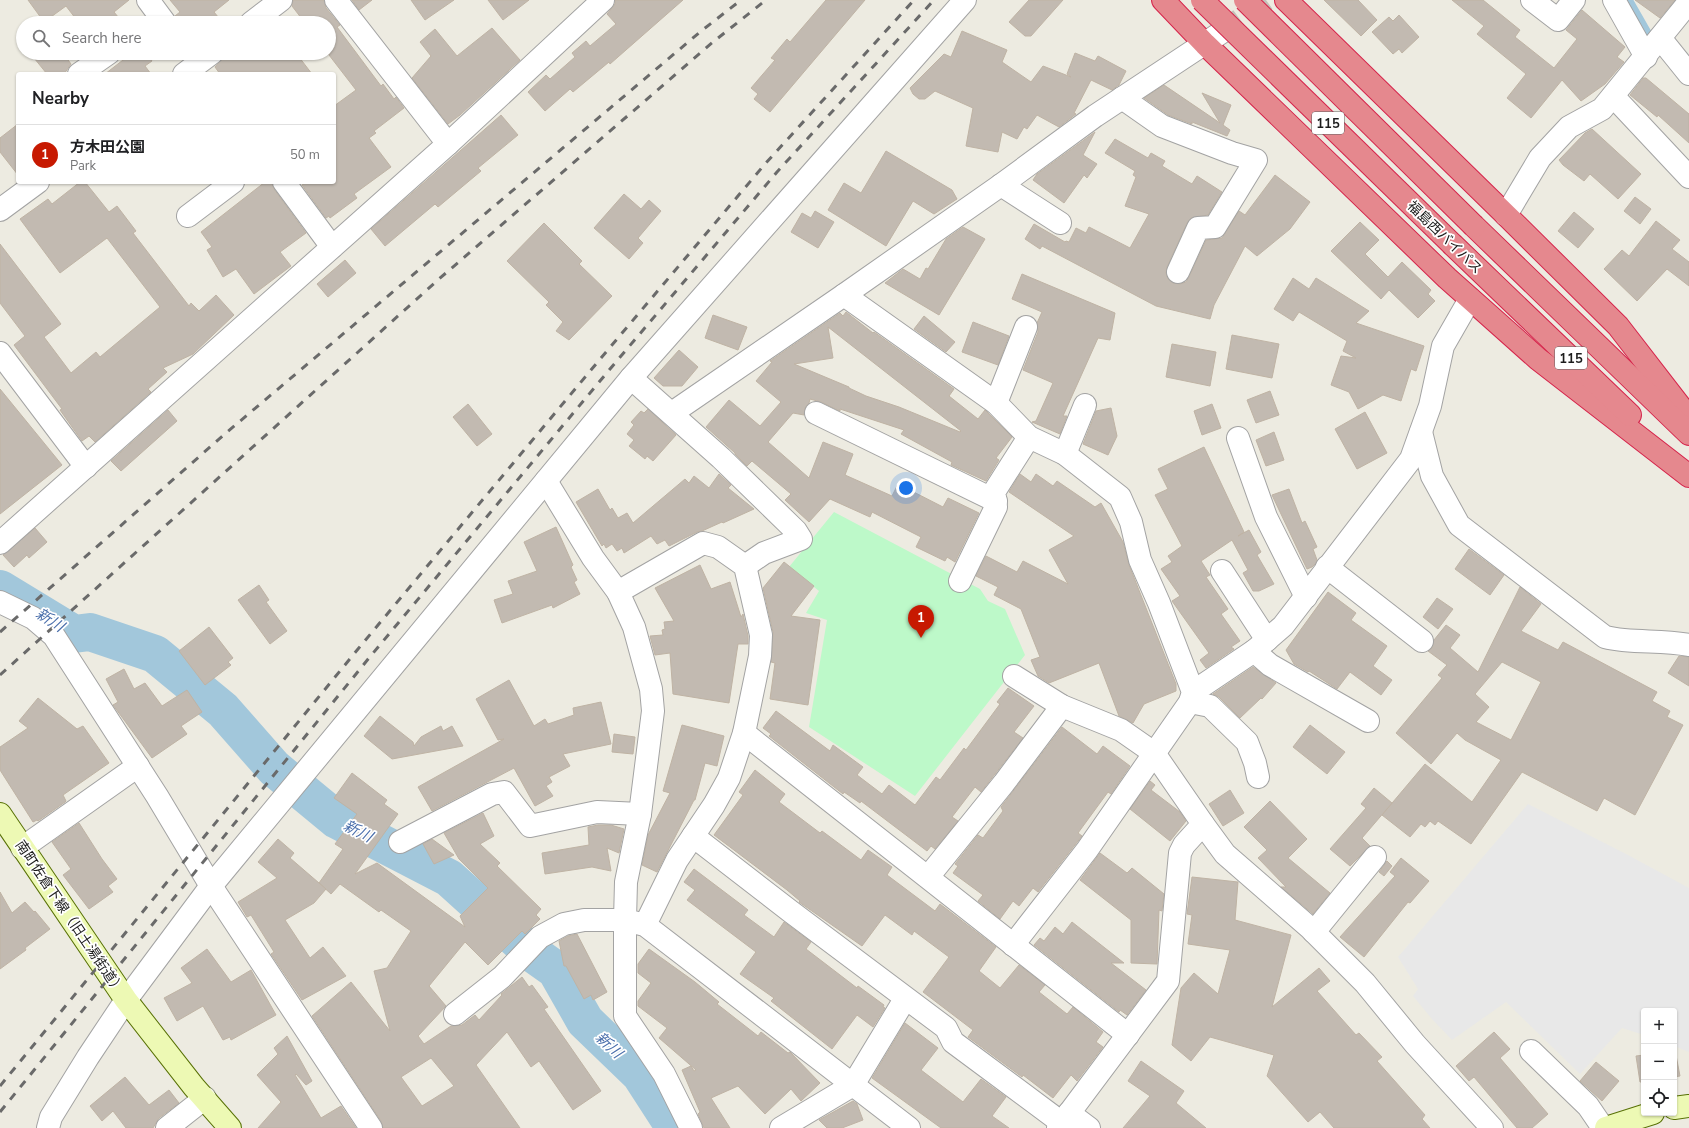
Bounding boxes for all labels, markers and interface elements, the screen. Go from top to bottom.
search box [16,16,336,60]
icon: search [30,27,52,49]
text: Search here [62,28,142,48]
text: Nearby [32,87,89,110]
road number: 115 [1312,112,1344,134]
text: 方木田公園 [70,137,145,157]
text: 1 [41,146,49,164]
text: 50 m [290,146,320,164]
text: Park [70,157,96,175]
street label: 福島西バイパス [1403,197,1486,278]
road number: 115 [1555,347,1587,369]
your location [896,478,916,498]
water label: 新川 [32,604,70,637]
pin: 1 [908,605,934,638]
water label: 新川 [340,815,378,848]
street label: 南町佐倉下線（旧土湯街道） [11,837,128,998]
map controls [1641,1008,1677,1116]
button: + [1641,1008,1677,1044]
water label: 新川 [591,1027,628,1064]
button: − [1641,1044,1677,1080]
button: locate [1641,1080,1677,1116]

